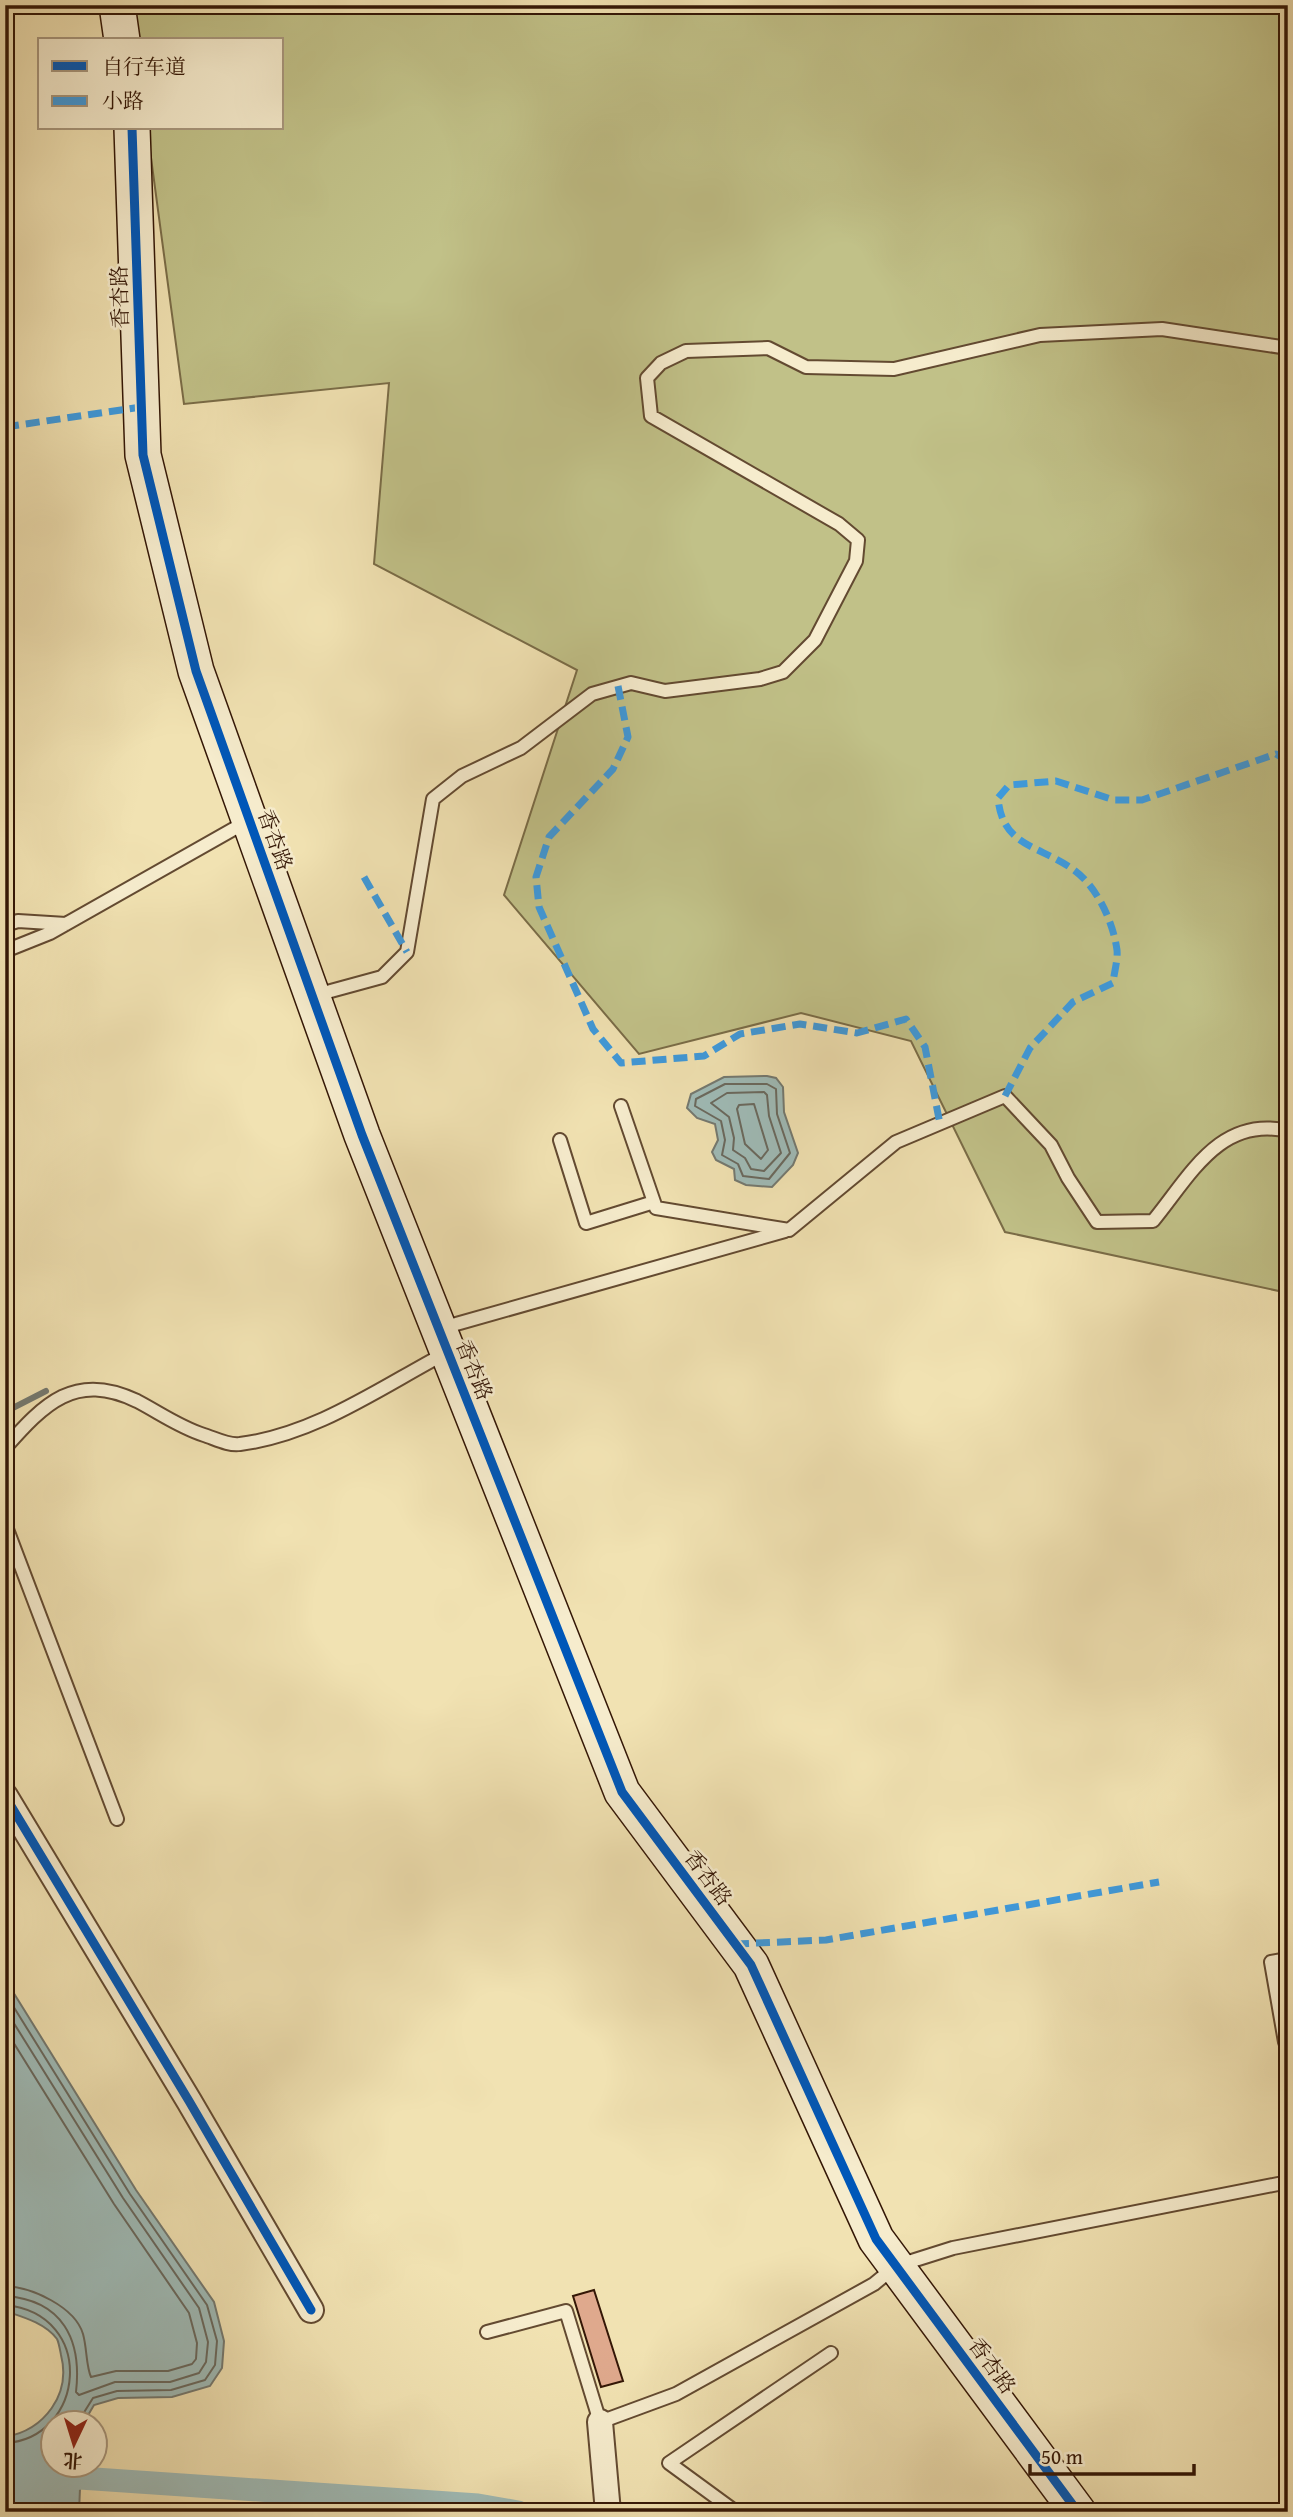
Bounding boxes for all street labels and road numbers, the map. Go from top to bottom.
street label: 香杏路 [103,265,136,329]
street label: 香杏路 [250,805,301,875]
street label: 香杏路 [448,1335,501,1405]
street label: 香杏路 [677,1843,740,1912]
street label: 香杏路 [961,2331,1023,2400]

